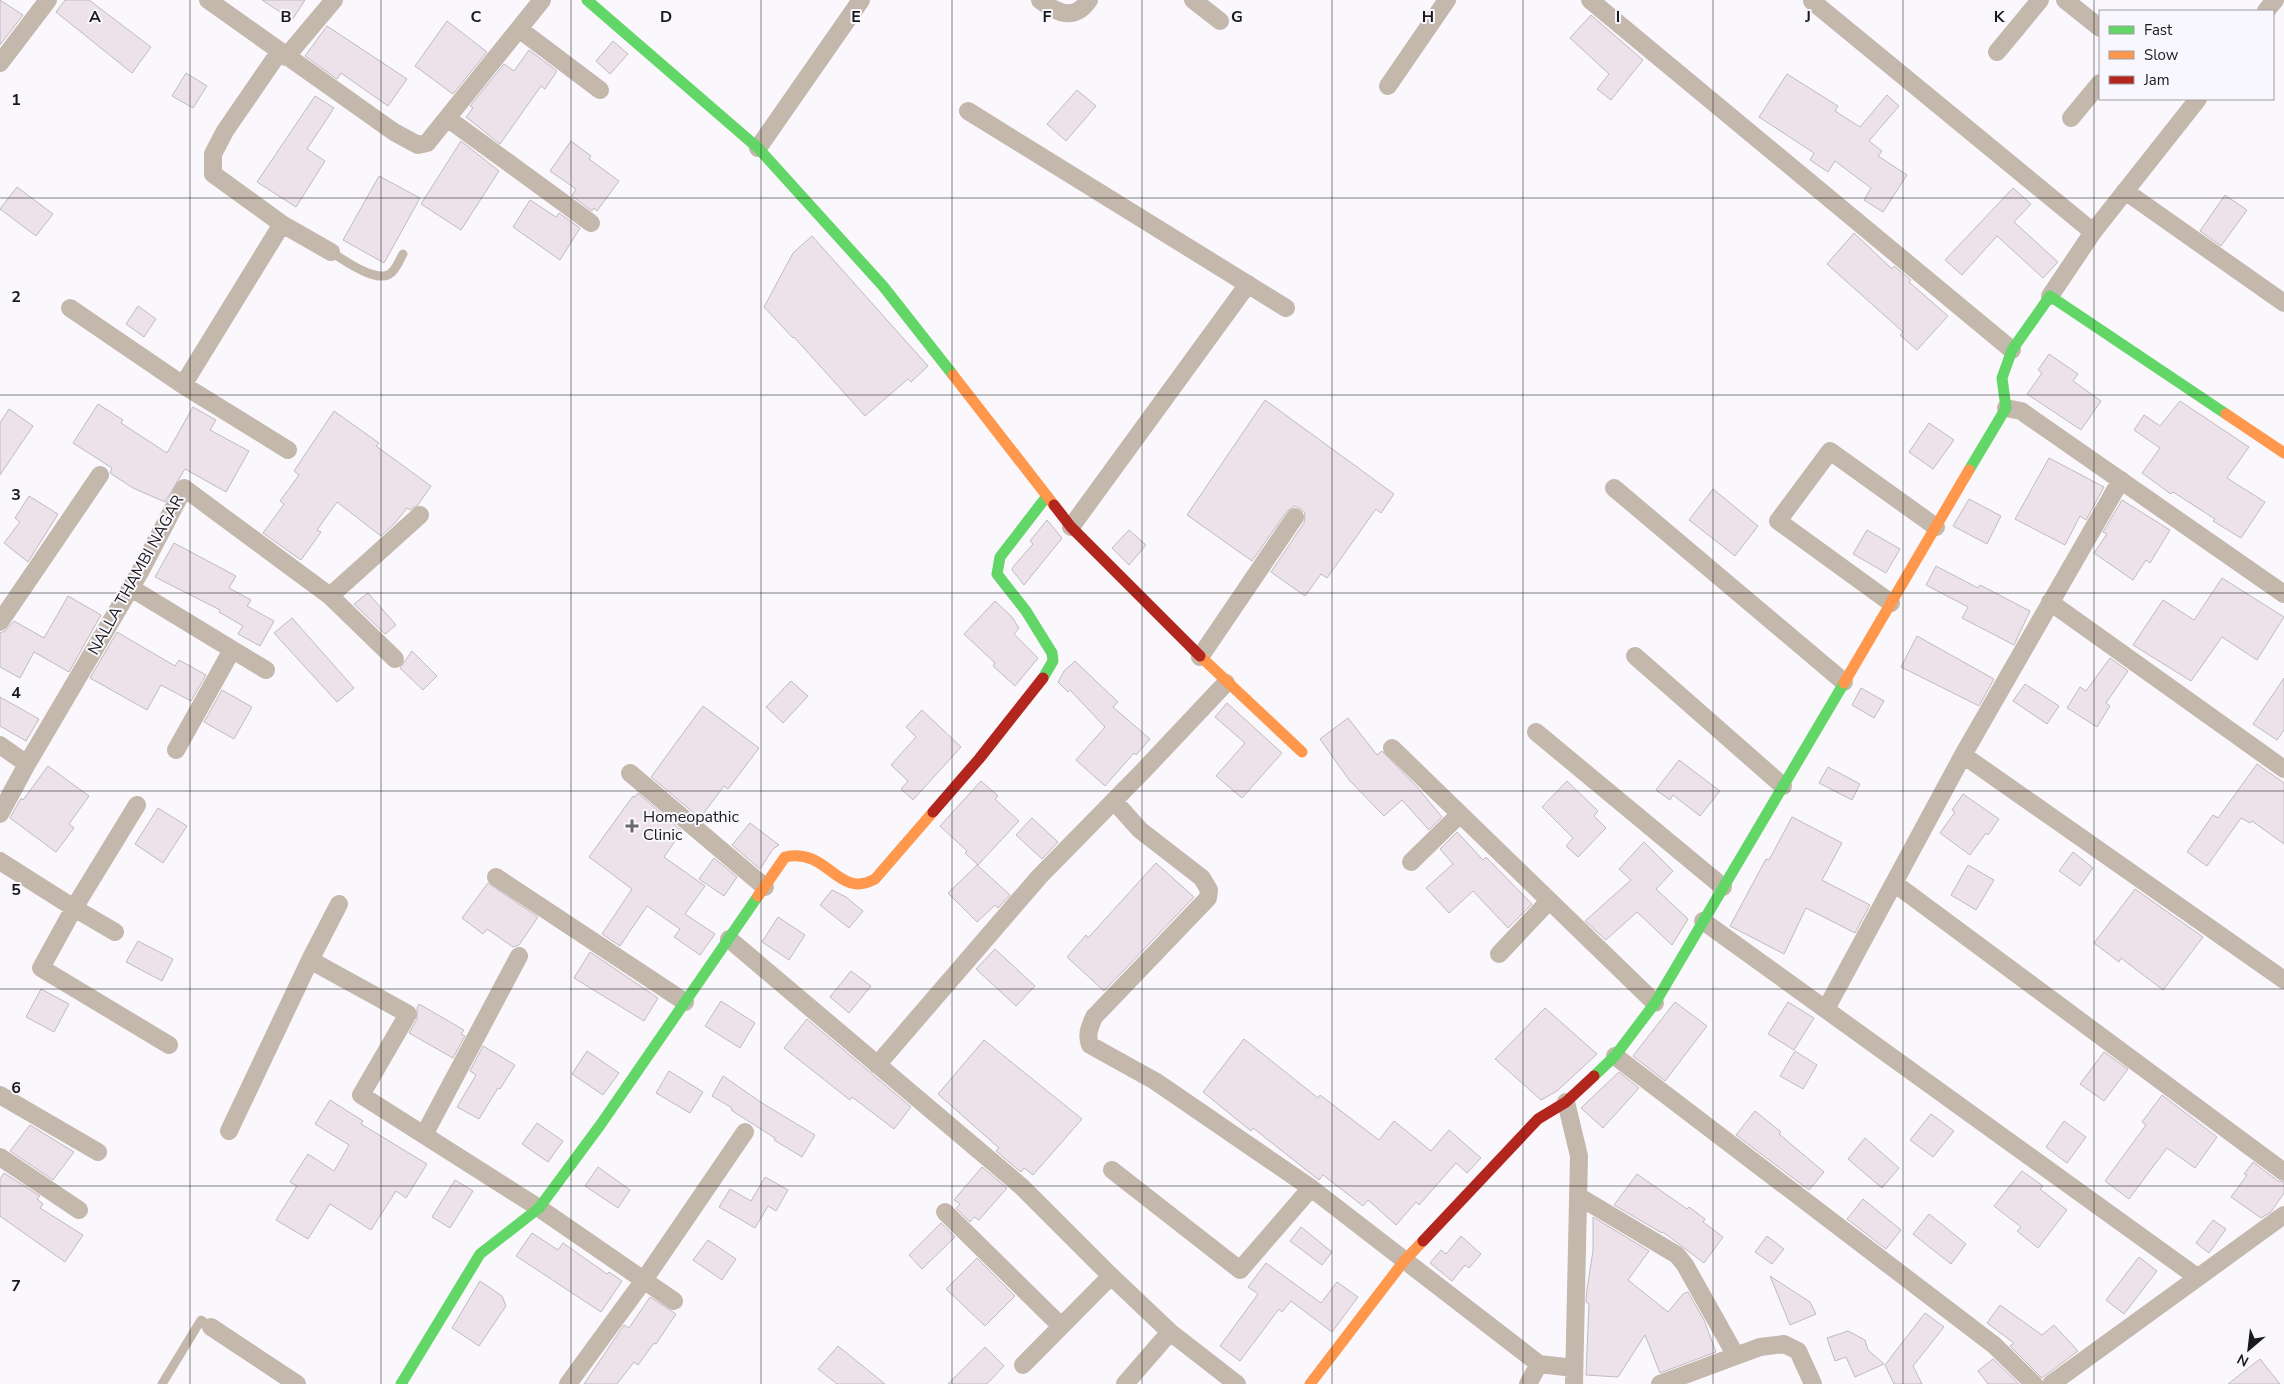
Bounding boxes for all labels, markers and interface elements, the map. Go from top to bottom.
text: A [89,6,101,28]
text: B [280,6,292,28]
text: C [471,6,482,28]
text: D [660,6,672,28]
text: E [851,6,861,28]
text: F [1043,6,1052,28]
text: G [1231,6,1243,28]
text: H [1422,6,1434,28]
text: I [1616,6,1620,28]
text: J [1804,6,1811,28]
text: K [1994,6,2006,28]
legend [2099,10,2274,100]
text: Fast [2144,20,2173,40]
text: Slow [2144,45,2179,65]
text: Jam [2143,70,2170,90]
text: 1 [11,89,21,111]
text: 2 [11,286,21,308]
text: 3 [11,484,21,506]
street label: NALLA THAMBI NAGAR [83,491,189,659]
text: 4 [11,682,21,704]
place label: Homeopathic Clinic [643,806,739,846]
marker: Homeopathic Clinic [625,819,639,833]
text: 5 [11,879,21,901]
text: 6 [11,1077,21,1099]
text: 7 [11,1275,21,1297]
north arrow [2224,1324,2274,1374]
text: N [2234,1349,2252,1371]

